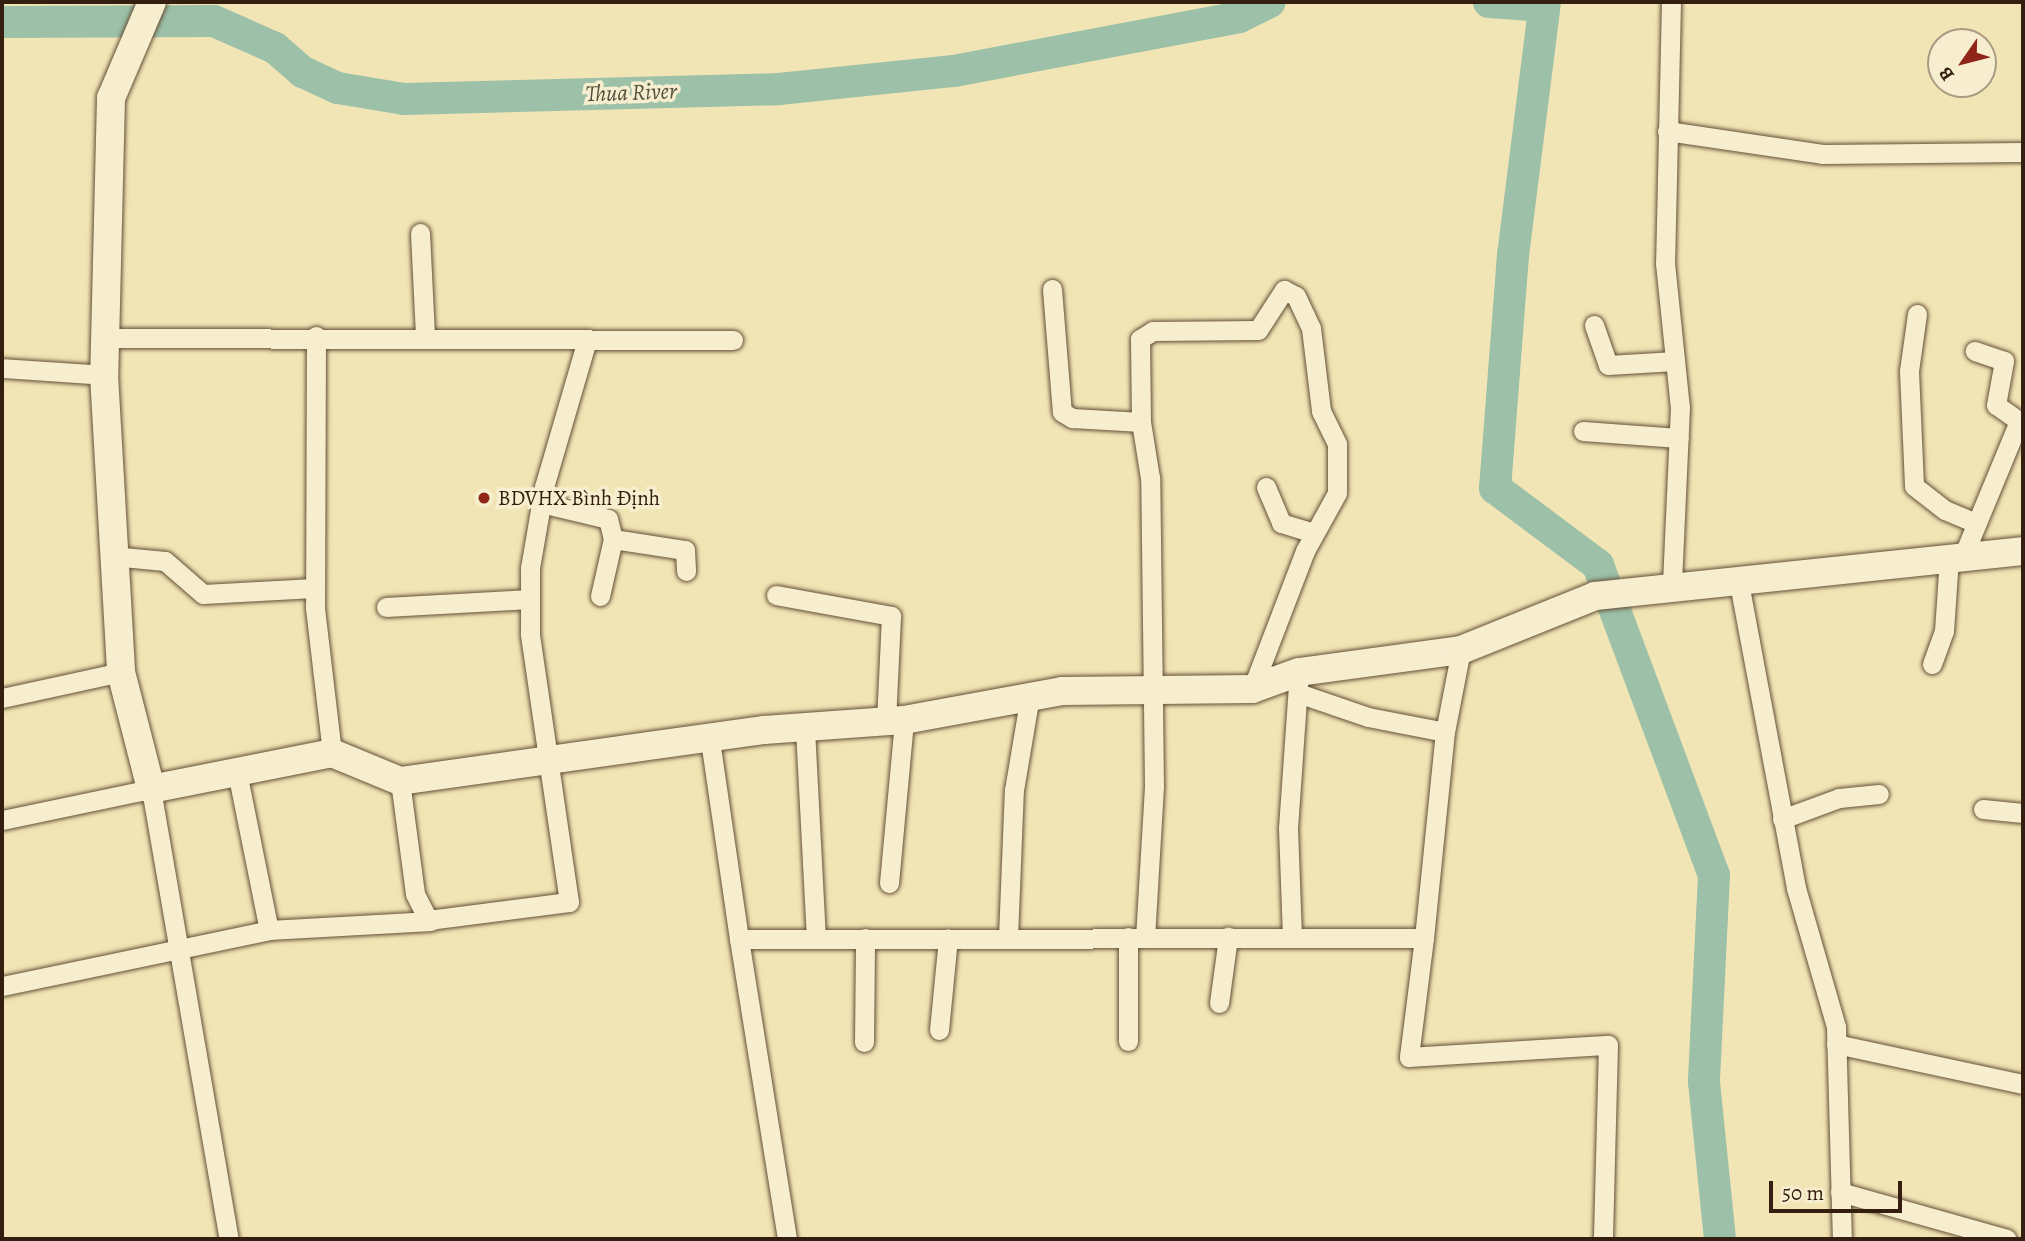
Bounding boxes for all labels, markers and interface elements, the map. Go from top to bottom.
north arrow [1927,28,1997,98]
text: B [1932,62,1961,86]
water label: Thua River [585,78,677,108]
place label: BDVHX Bình Định [498,485,660,511]
marker: BDVHX Bình Định [476,490,492,506]
scale bar [1773,1168,1906,1212]
text: 50 m [1782,1179,1824,1207]

